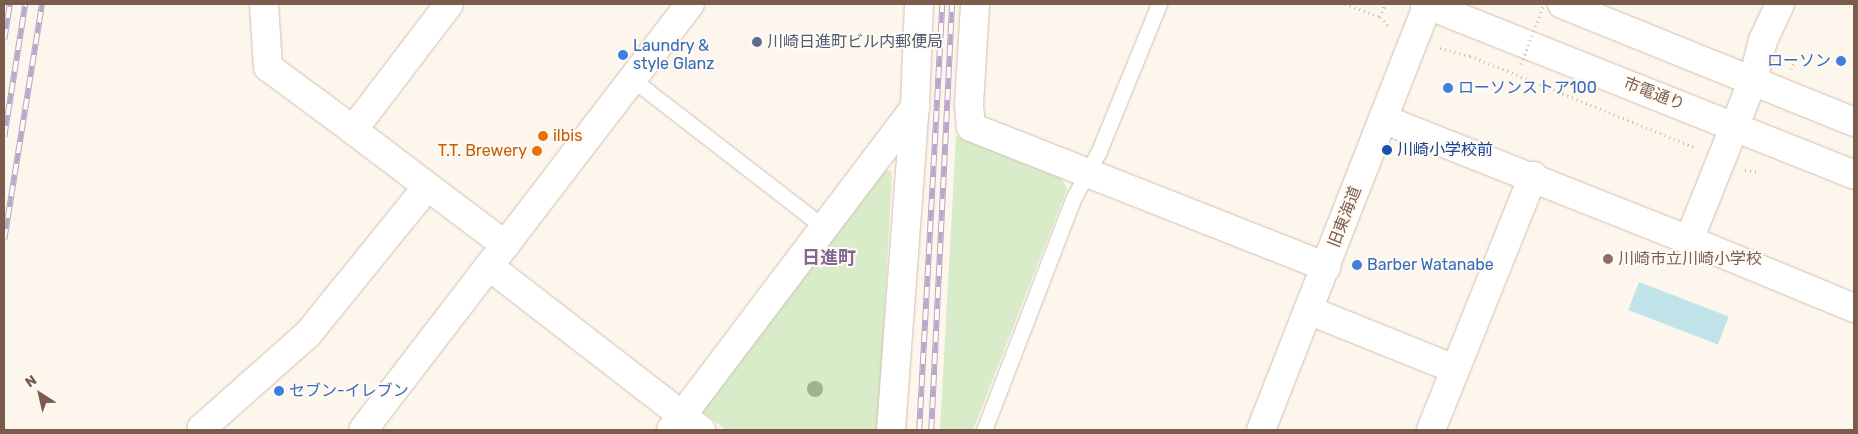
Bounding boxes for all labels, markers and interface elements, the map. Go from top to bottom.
place label: 川崎日進町ビル内郵便局 [767,32,943,52]
place label: Laundry & style Glanz [633,36,714,74]
marker: 川崎日進町ビル内郵便局 [751,36,763,48]
marker: Laundry & style Glanz [617,49,629,61]
place label: ローソン [1767,51,1831,71]
marker: ローソン [1835,55,1847,67]
street label: 市電通り [1621,74,1687,114]
place label: ローソンストア100 [1458,78,1597,98]
marker: ローソンストア100 [1442,82,1454,94]
place label: ilbis [553,126,582,146]
marker: ilbis [537,130,549,142]
place label: 川崎小学校前 [1397,140,1493,160]
place label: T.T. Brewery [438,141,527,161]
marker: 川崎小学校前 [1381,144,1393,156]
marker: T.T. Brewery [531,145,543,157]
street label: 旧東海道 [1325,184,1365,250]
district label: 日進町 [802,247,856,269]
place label: 川崎市立川崎小学校 [1618,249,1762,269]
marker: 川崎市立川崎小学校 [1602,253,1614,265]
place label: Barber Watanabe [1367,255,1494,275]
marker: Barber Watanabe [1351,259,1363,271]
north arrow [15,369,65,419]
text: N [22,371,40,391]
place label: セブン-イレブン [289,381,409,401]
marker: セブン-イレブン [273,385,285,397]

